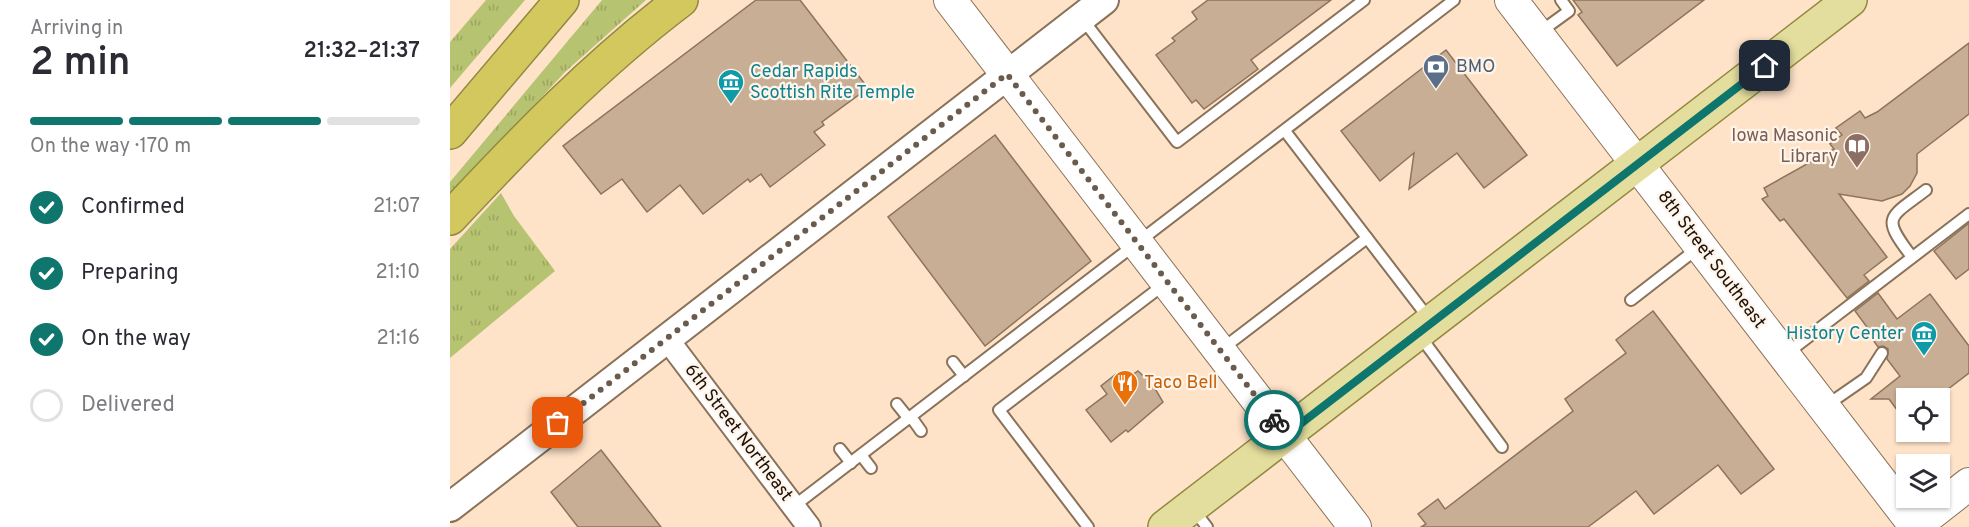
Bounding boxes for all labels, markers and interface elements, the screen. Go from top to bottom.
text: Arriving in [30,16,123,42]
text: 21:32–21:37 [304,38,420,65]
text: 2 min [30,40,131,89]
pin [1739,40,1790,91]
icon: home [1748,49,1781,82]
bank icon: BMO [1421,52,1451,90]
place label: BMO [1456,56,1495,79]
place label: Cedar Rapids Scottish Rite Temple [750,61,915,105]
museum icon: Cedar Rapids Scottish Rite Temple [716,67,746,105]
place label: Iowa Masonic Library [1731,125,1838,169]
library icon: Iowa Masonic Library [1842,131,1872,169]
text: On the way · 170 m [30,134,191,160]
street label: 8th Street Southeast [1652,186,1770,334]
icon: check [30,191,63,224]
text: Confirmed [81,194,185,221]
text: 21:07 [373,194,420,220]
icon: check [30,257,63,290]
text: Preparing [81,260,179,287]
text: 21:10 [376,260,420,286]
museum icon: History Center [1909,319,1939,357]
icon: check [30,323,63,356]
place label: History Center [1786,323,1904,346]
text: On the way [81,326,191,353]
text: 21:16 [376,326,420,352]
street label: 6th Street Northeast [679,360,797,506]
restaurant icon: Taco Bell [1110,368,1140,406]
place label: Taco Bell [1144,372,1218,395]
map controls [1896,388,1950,508]
button: locate [1896,388,1950,442]
courier [1244,390,1304,450]
text: Delivered [81,392,175,419]
pin [532,397,583,448]
icon: bike [1258,404,1291,437]
icon: bag [541,406,574,439]
button: layers [1896,454,1950,508]

